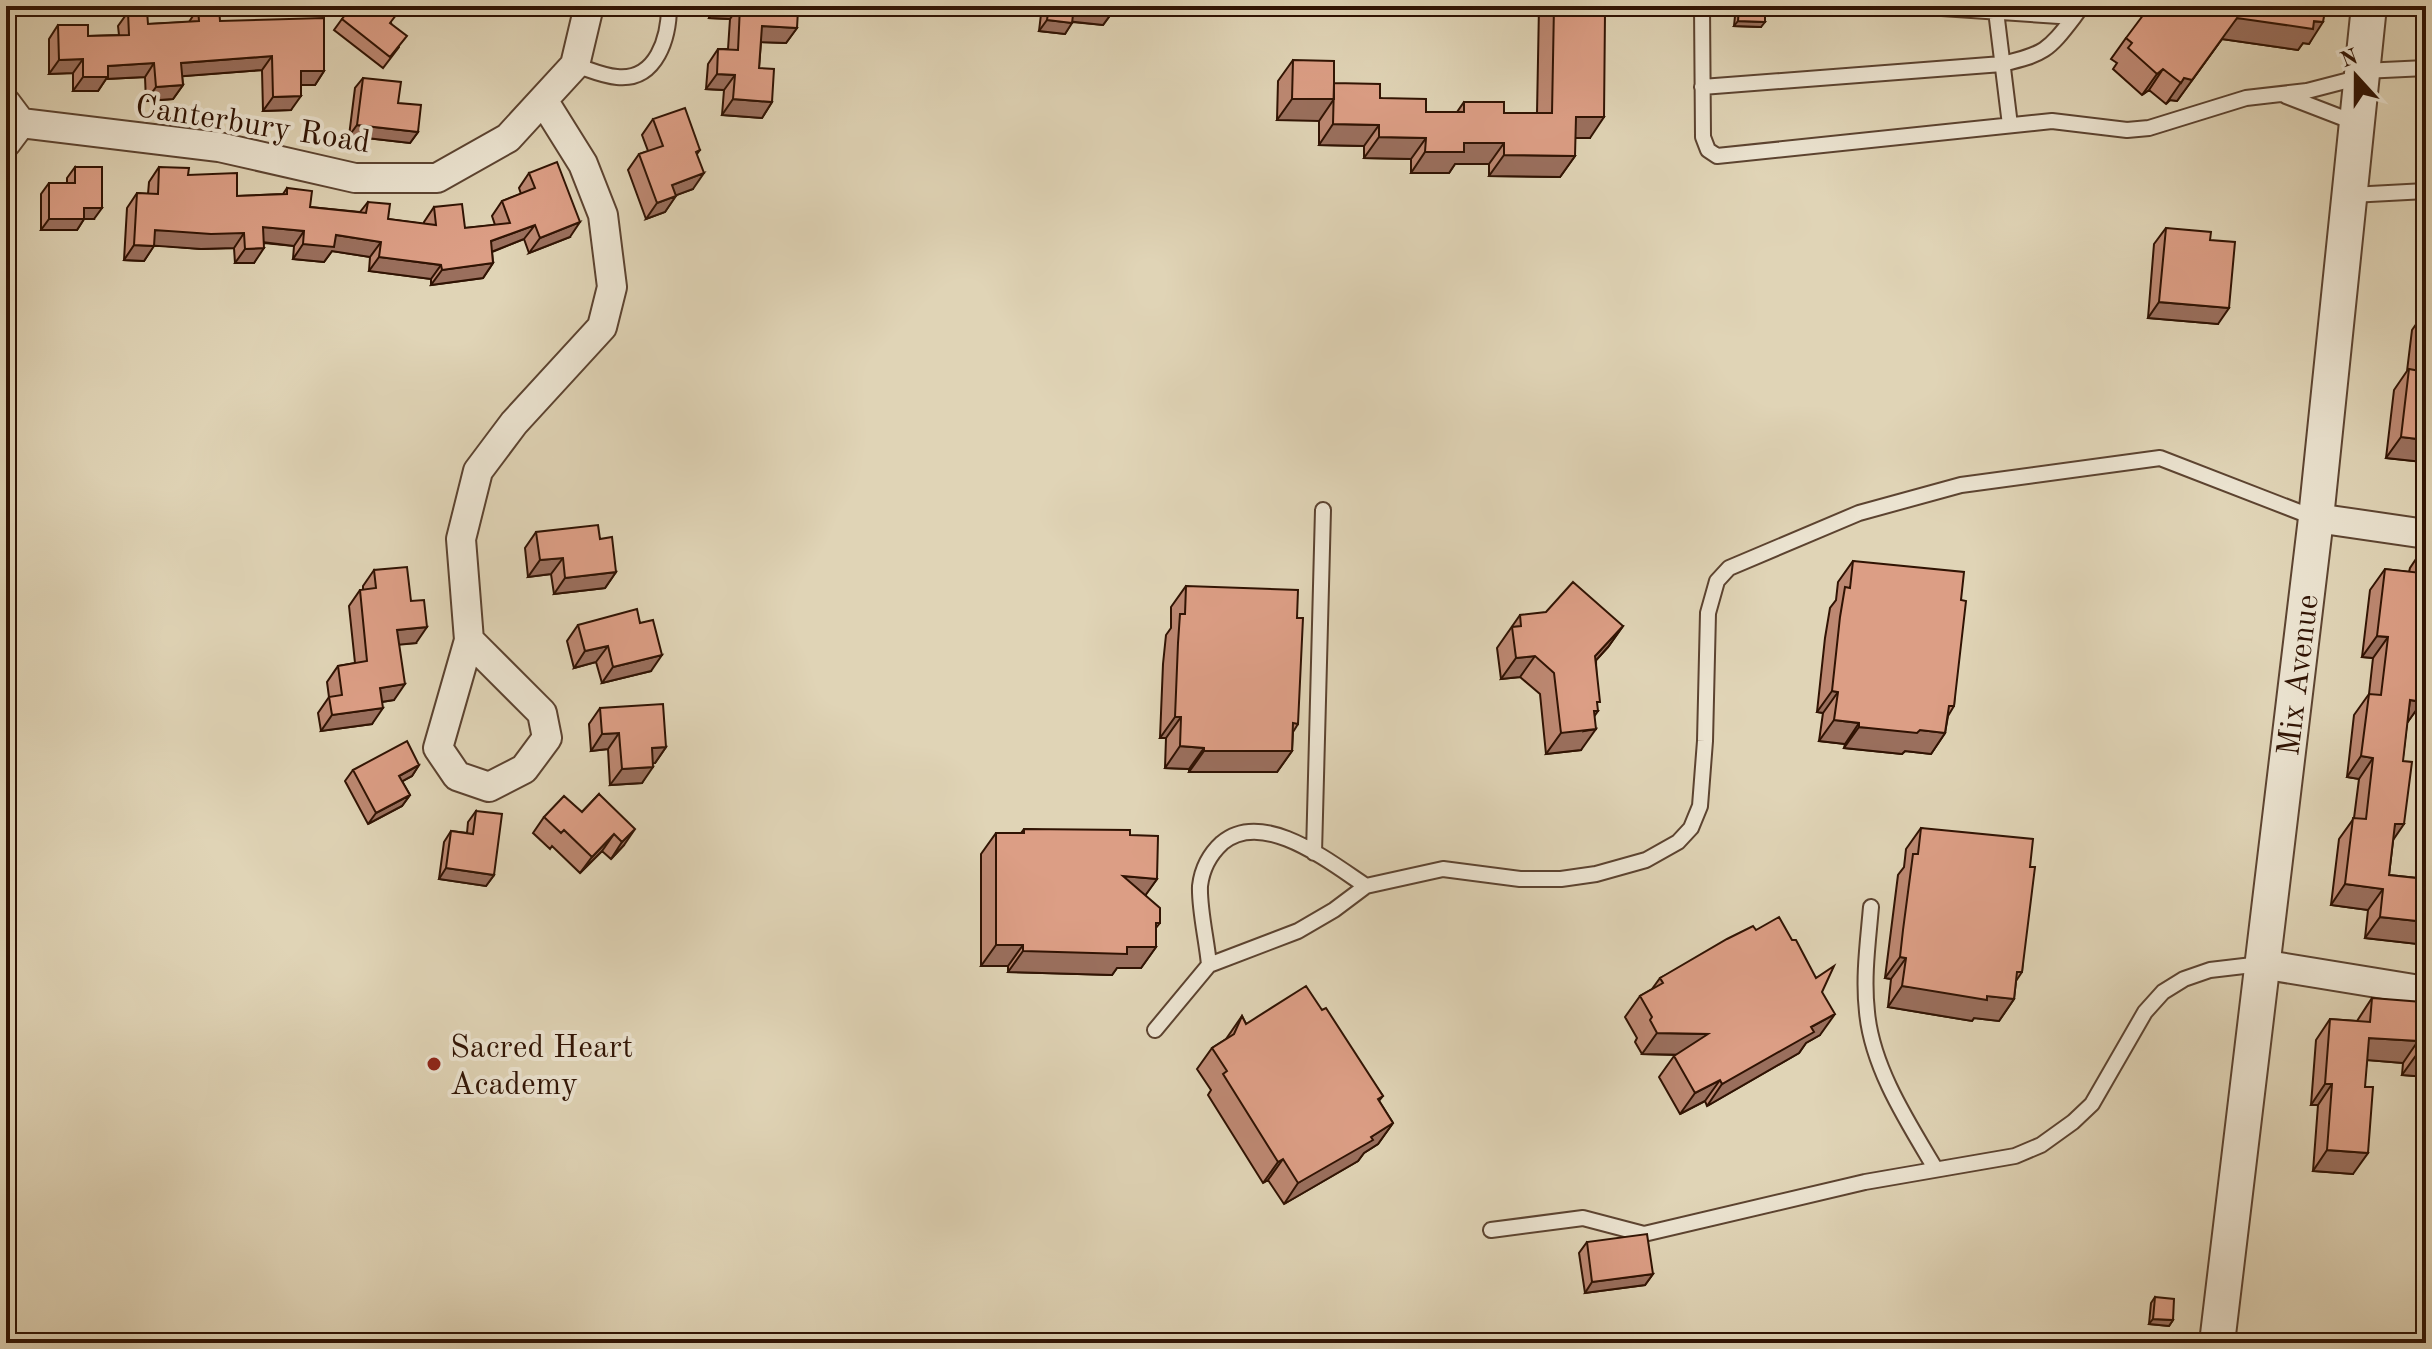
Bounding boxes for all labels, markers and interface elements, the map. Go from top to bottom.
north arrow [2316,36,2396,116]
text: N [2338,46,2362,72]
street label: Canterbury Road [133,92,372,160]
street label: Mix Avenue [2274,593,2326,758]
place label: Sacred Heart Academy [450,1033,633,1102]
marker: Sacred Heart Academy [425,1055,443,1073]

